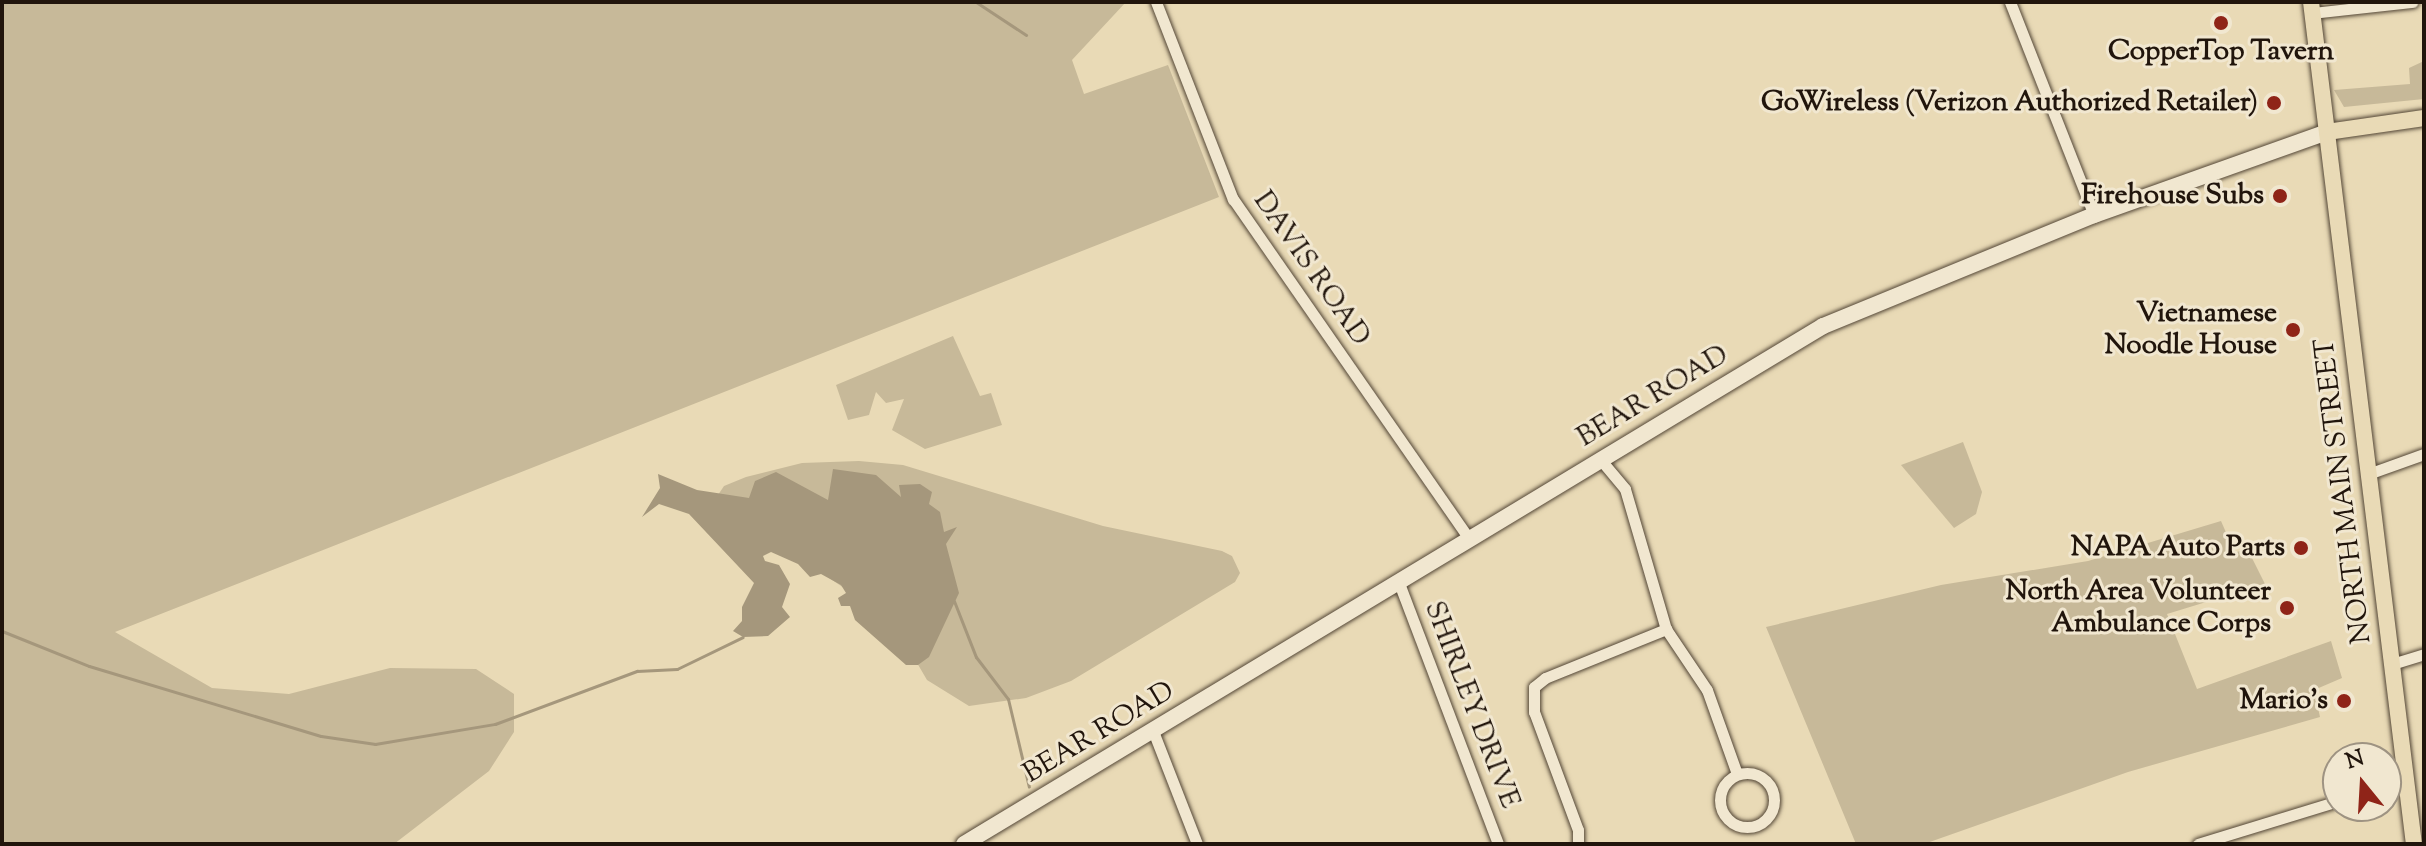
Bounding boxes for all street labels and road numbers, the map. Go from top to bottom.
street label: DAVIS ROAD [1245,185,1377,353]
street label: NORTH MAIN STREET [2309,336,2379,646]
street label: BEAR ROAD [1571,339,1735,455]
street label: SHIRLEY DRIVE [1416,597,1526,813]
street label: BEAR ROAD [1017,675,1181,791]

